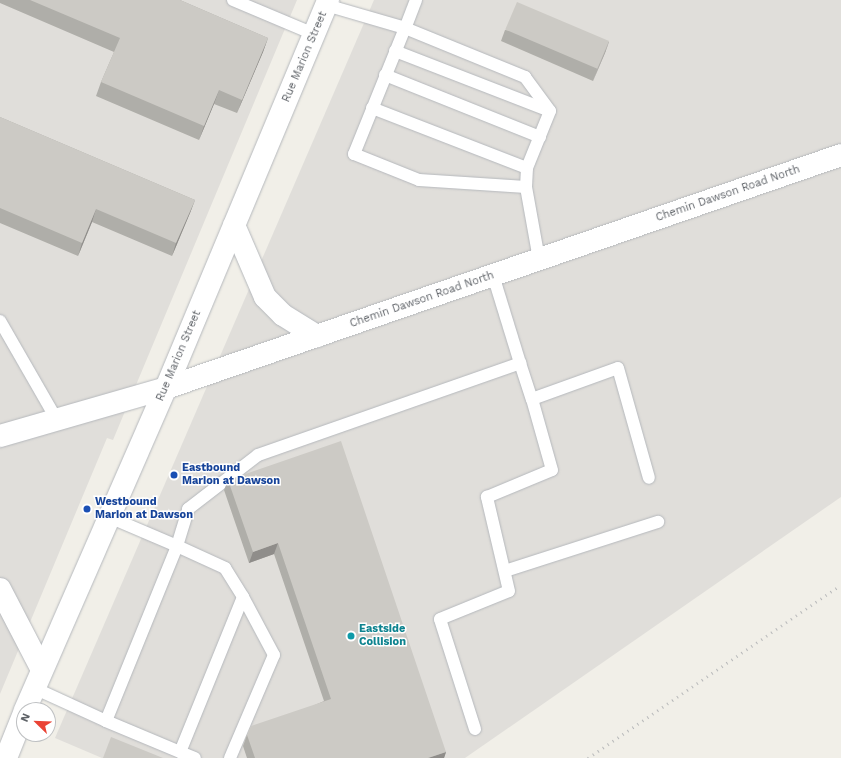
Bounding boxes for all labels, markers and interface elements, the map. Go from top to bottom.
street label: Rue Marion Street [280,10,330,104]
street label: Chemin Dawson Road North [654,163,802,225]
street label: Chemin Dawson Road North [348,269,496,331]
street label: Rue Marion Street [154,309,204,403]
place label: Eastbound Marion at Dawson [182,462,280,488]
marker: Eastbound Marion at Dawson [169,470,179,480]
place label: Westbound Marion at Dawson [95,496,193,522]
marker: Westbound Marion at Dawson [82,504,92,514]
place label: Eastside Collision [359,623,406,649]
marker: Eastside Collision [346,631,356,641]
north arrow [16,702,56,742]
text: N [18,711,33,724]

